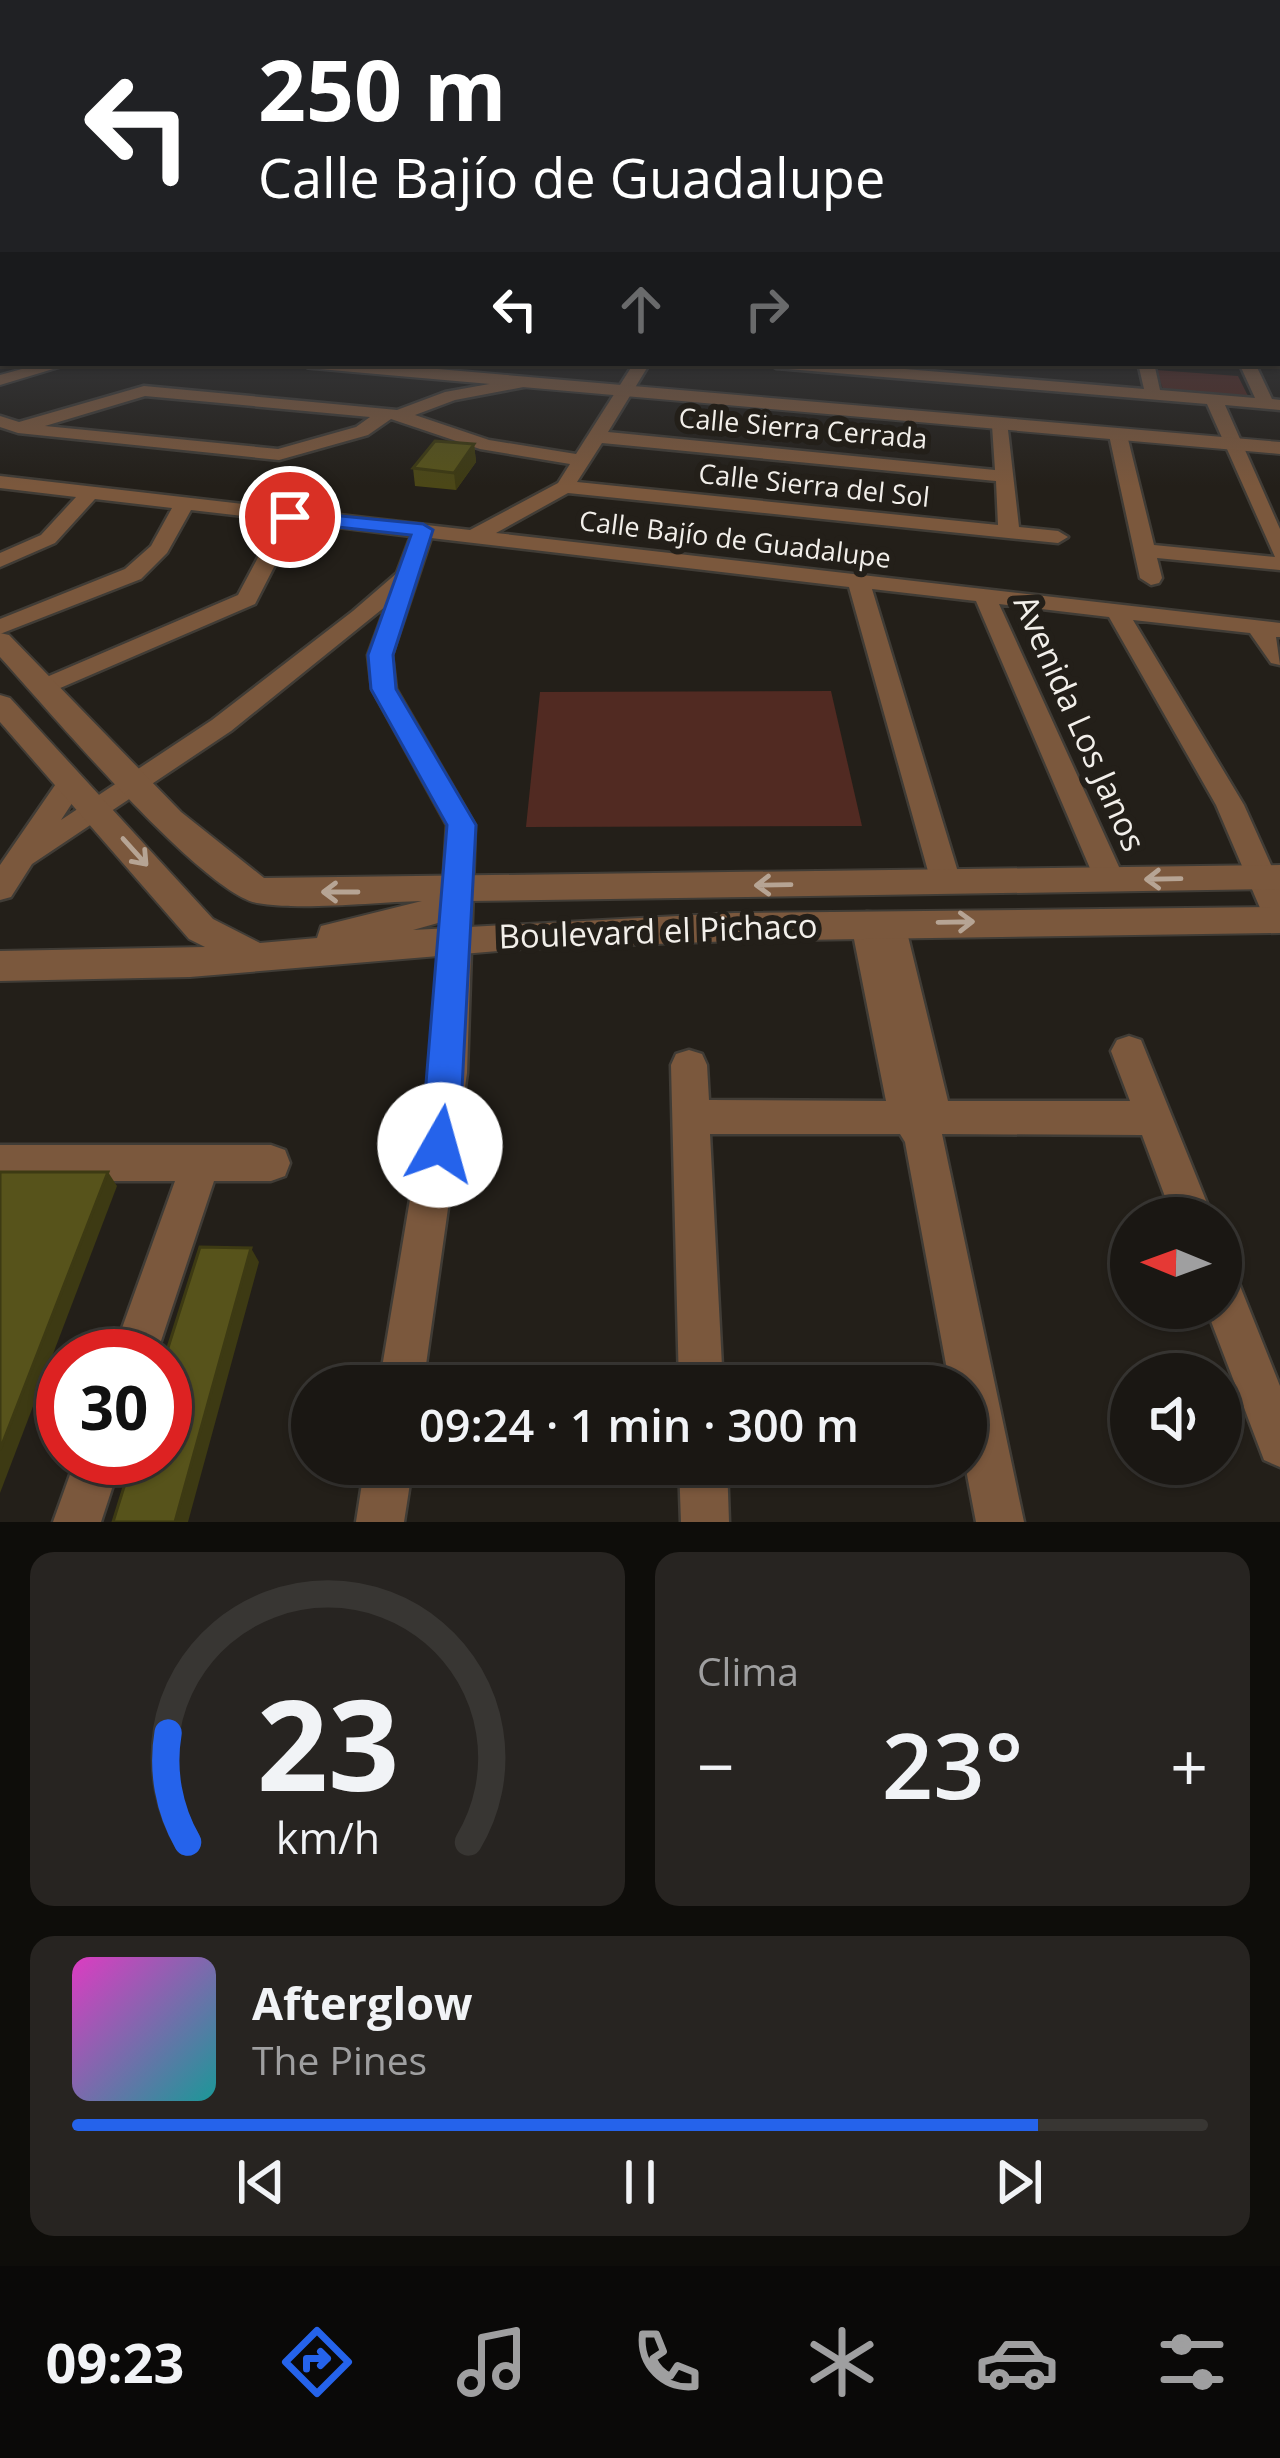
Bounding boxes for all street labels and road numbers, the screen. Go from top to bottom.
street label: Calle Sierra Cerrada [677,398,929,457]
street label: Calle Sierra del Sol [697,454,931,515]
street label: Calle Bajío de Guadalupe [577,501,893,576]
street label: Avenida Los Janos [1004,588,1157,858]
street label: Boulevard el Pichaco [498,902,818,959]

